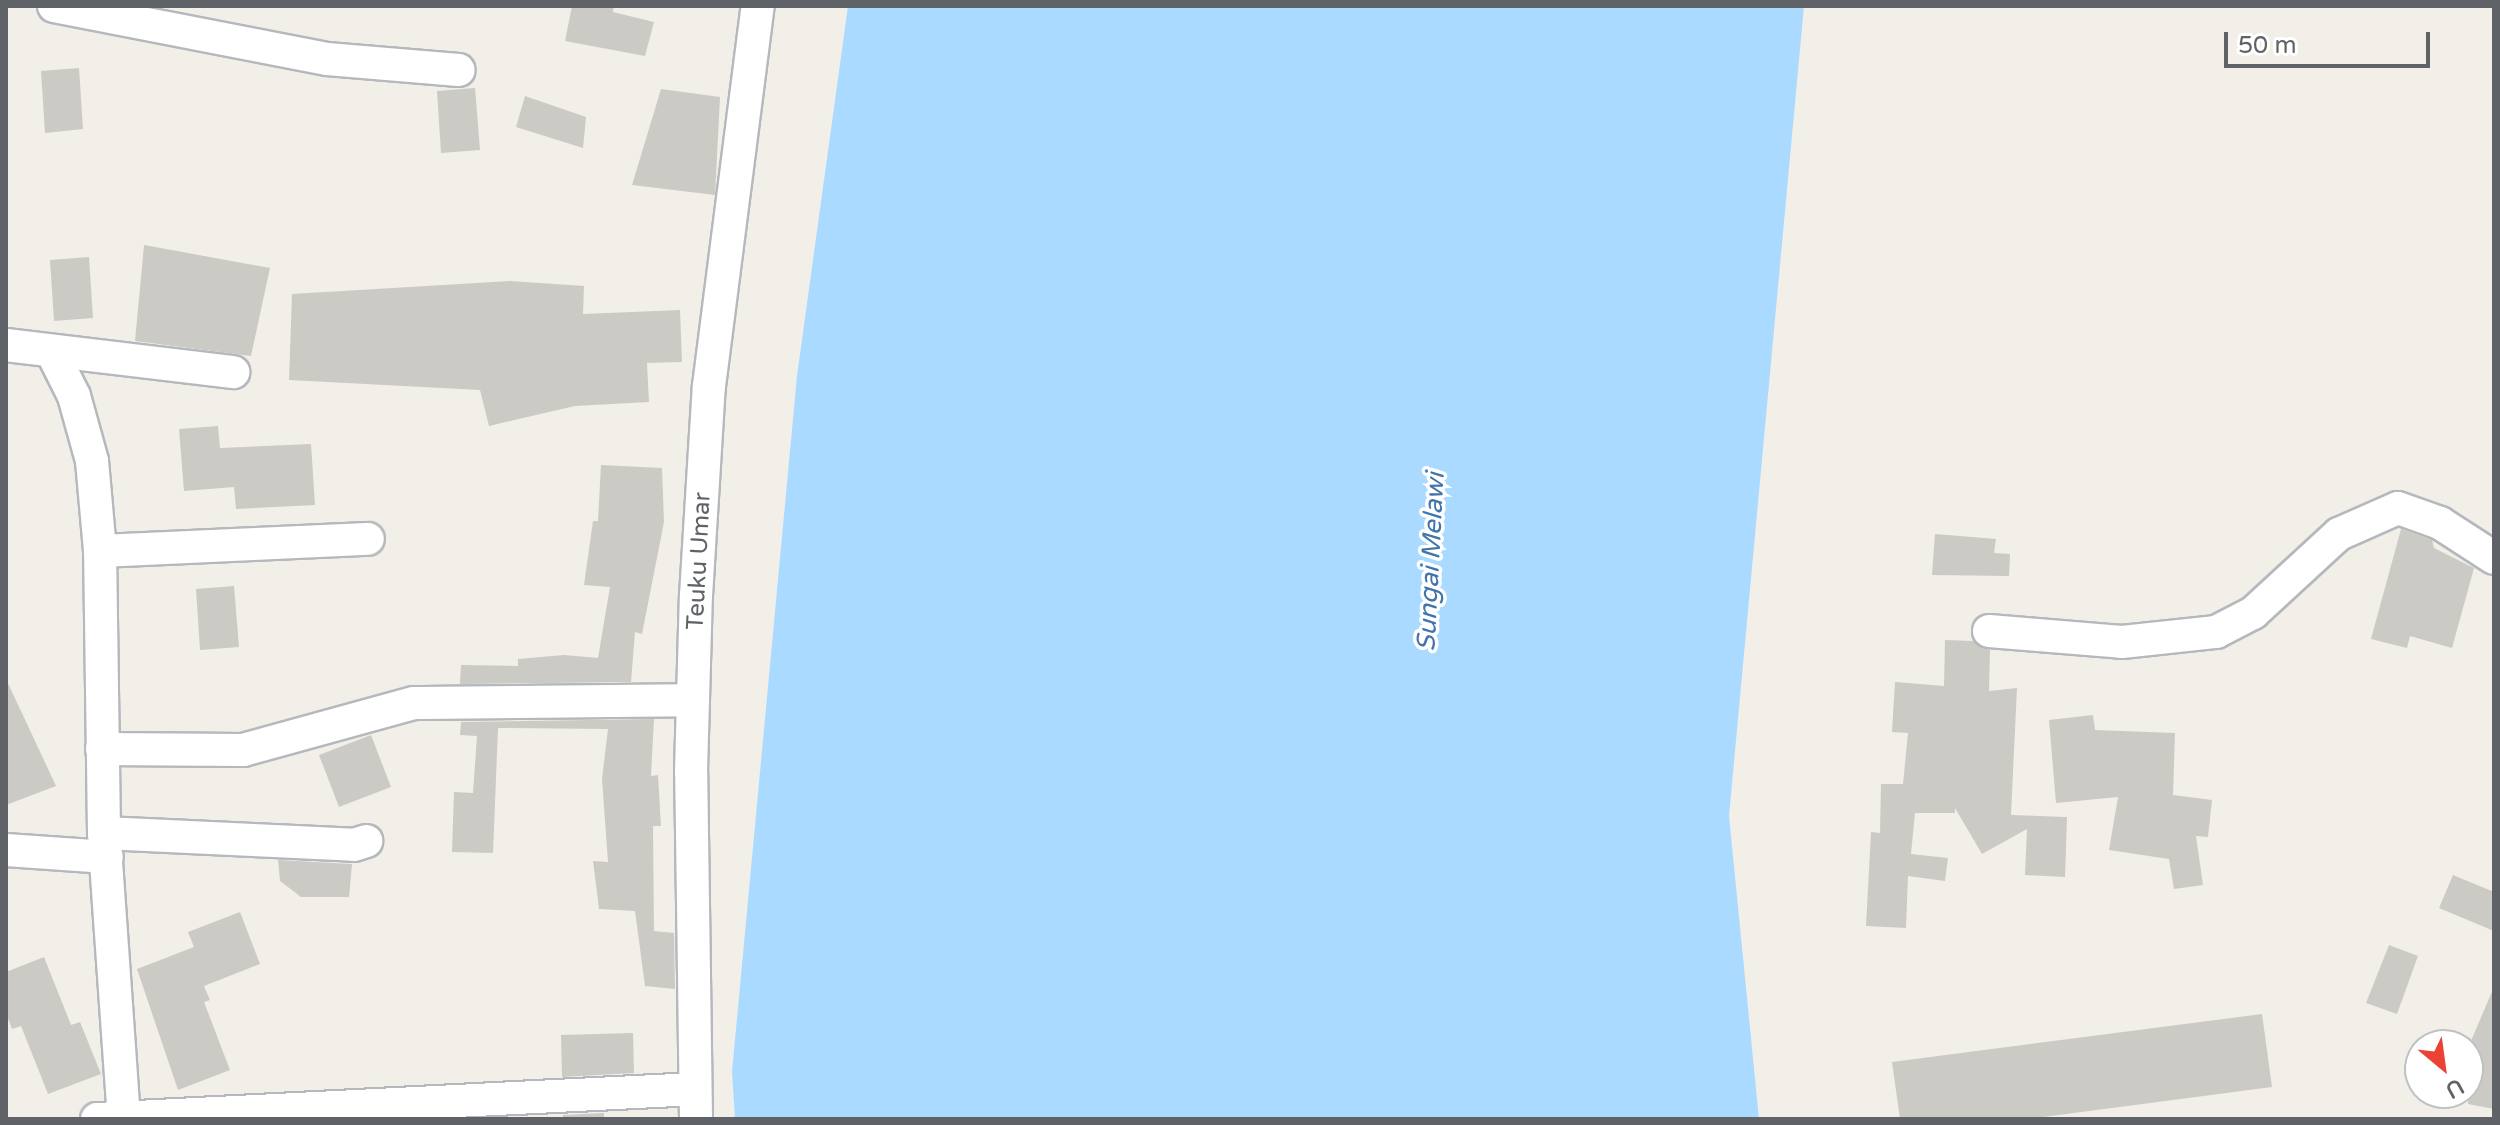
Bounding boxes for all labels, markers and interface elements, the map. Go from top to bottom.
scale bar [2228,16,2434,66]
text: 50 m [2238,31,2296,60]
water label: Sungai Melawi [1411,472,1451,652]
street label: Teuku Umar [681,491,717,631]
north arrow [2404,1029,2484,1109]
text: U [2441,1073,2468,1104]

